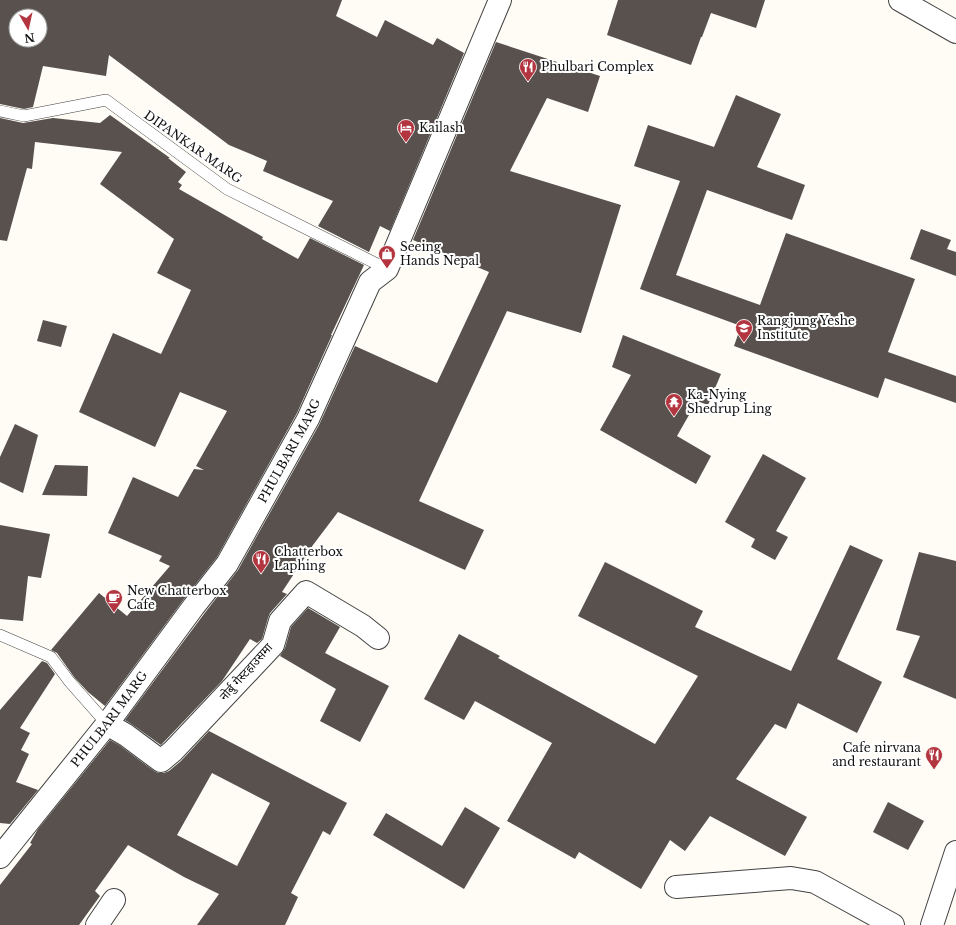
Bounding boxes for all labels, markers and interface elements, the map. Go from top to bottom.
north arrow [8,8,48,48]
text: N [23,30,36,46]
restaurant icon: Phulbari Complex [518,57,538,82]
place label: Phulbari Complex [541,59,654,74]
street label: DIPANKAR MARG [141,107,246,186]
hotel icon: Kailash [396,118,416,143]
place label: Kailash [419,120,463,135]
place label: Seeing Hands Nepal [400,239,479,268]
shop icon: Seeing Hands Nepal [377,244,397,269]
place label: Rangjung Yeshe Institute [757,313,855,342]
school or university icon: Rangjung Yeshe Institute [734,318,754,343]
place label: Ka-Nying Shedrup Ling [687,387,772,416]
temple icon: Ka-Nying Shedrup Ling [664,392,684,417]
street label: PHULBARI MARG [255,396,324,506]
place label: Chatterbox Laphing [274,544,344,573]
restaurant icon: Chatterbox Laphing [251,549,271,574]
place label: New Chatterbox Cafe [127,583,227,612]
cafe icon: New Chatterbox Cafe [104,588,124,613]
street label: नोर्बु गेस्टहाउसमा [216,639,277,704]
street label: PHULBARI MARG [67,668,151,770]
place label: Cafe nirvana and restaurant [832,740,921,769]
restaurant icon: Cafe nirvana and restaurant [924,745,944,770]

